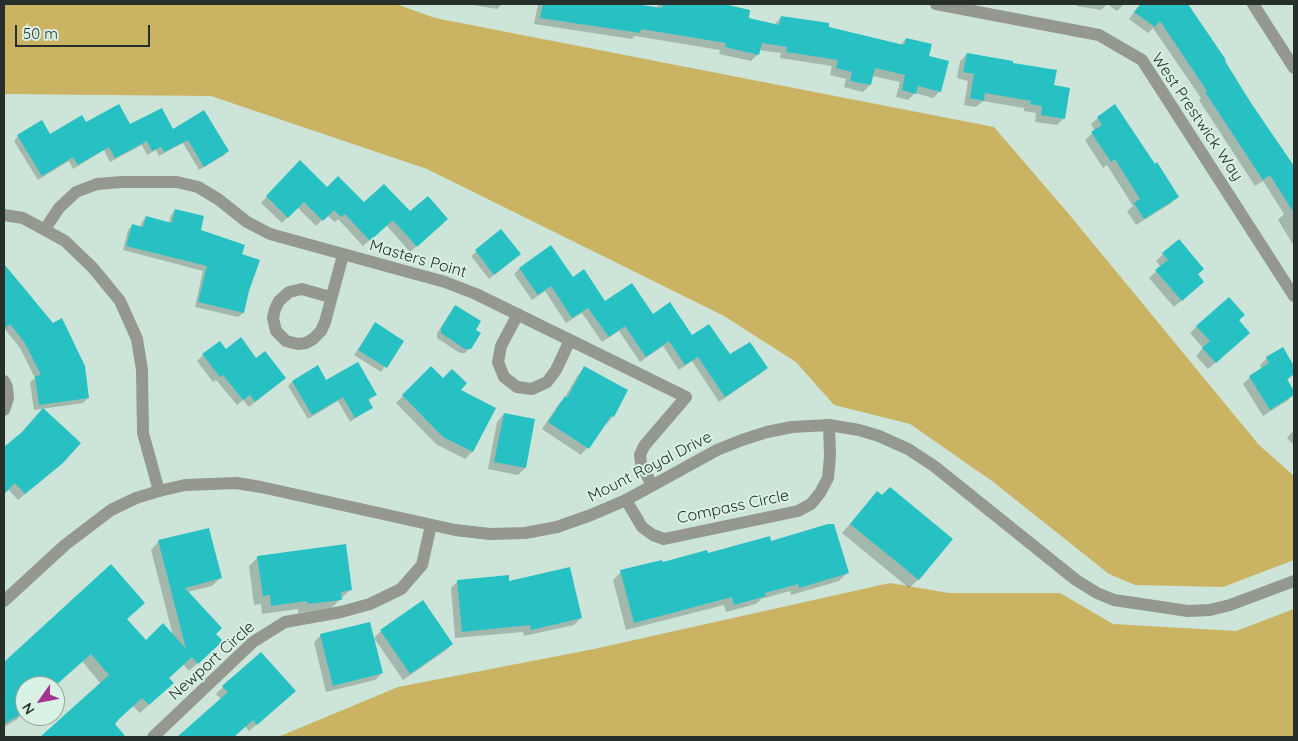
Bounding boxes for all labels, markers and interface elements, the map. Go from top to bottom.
scale bar [18,15,152,47]
text: 50 m [23,24,58,43]
street label: West Prestwick Way [1147,49,1247,185]
street label: Masters Point [367,236,469,282]
street label: Mount Royal Drive [585,427,715,507]
street label: Compass Circle [675,486,791,528]
street label: Newport Circle [165,618,259,704]
north arrow [15,676,65,726]
text: N [18,699,39,718]

